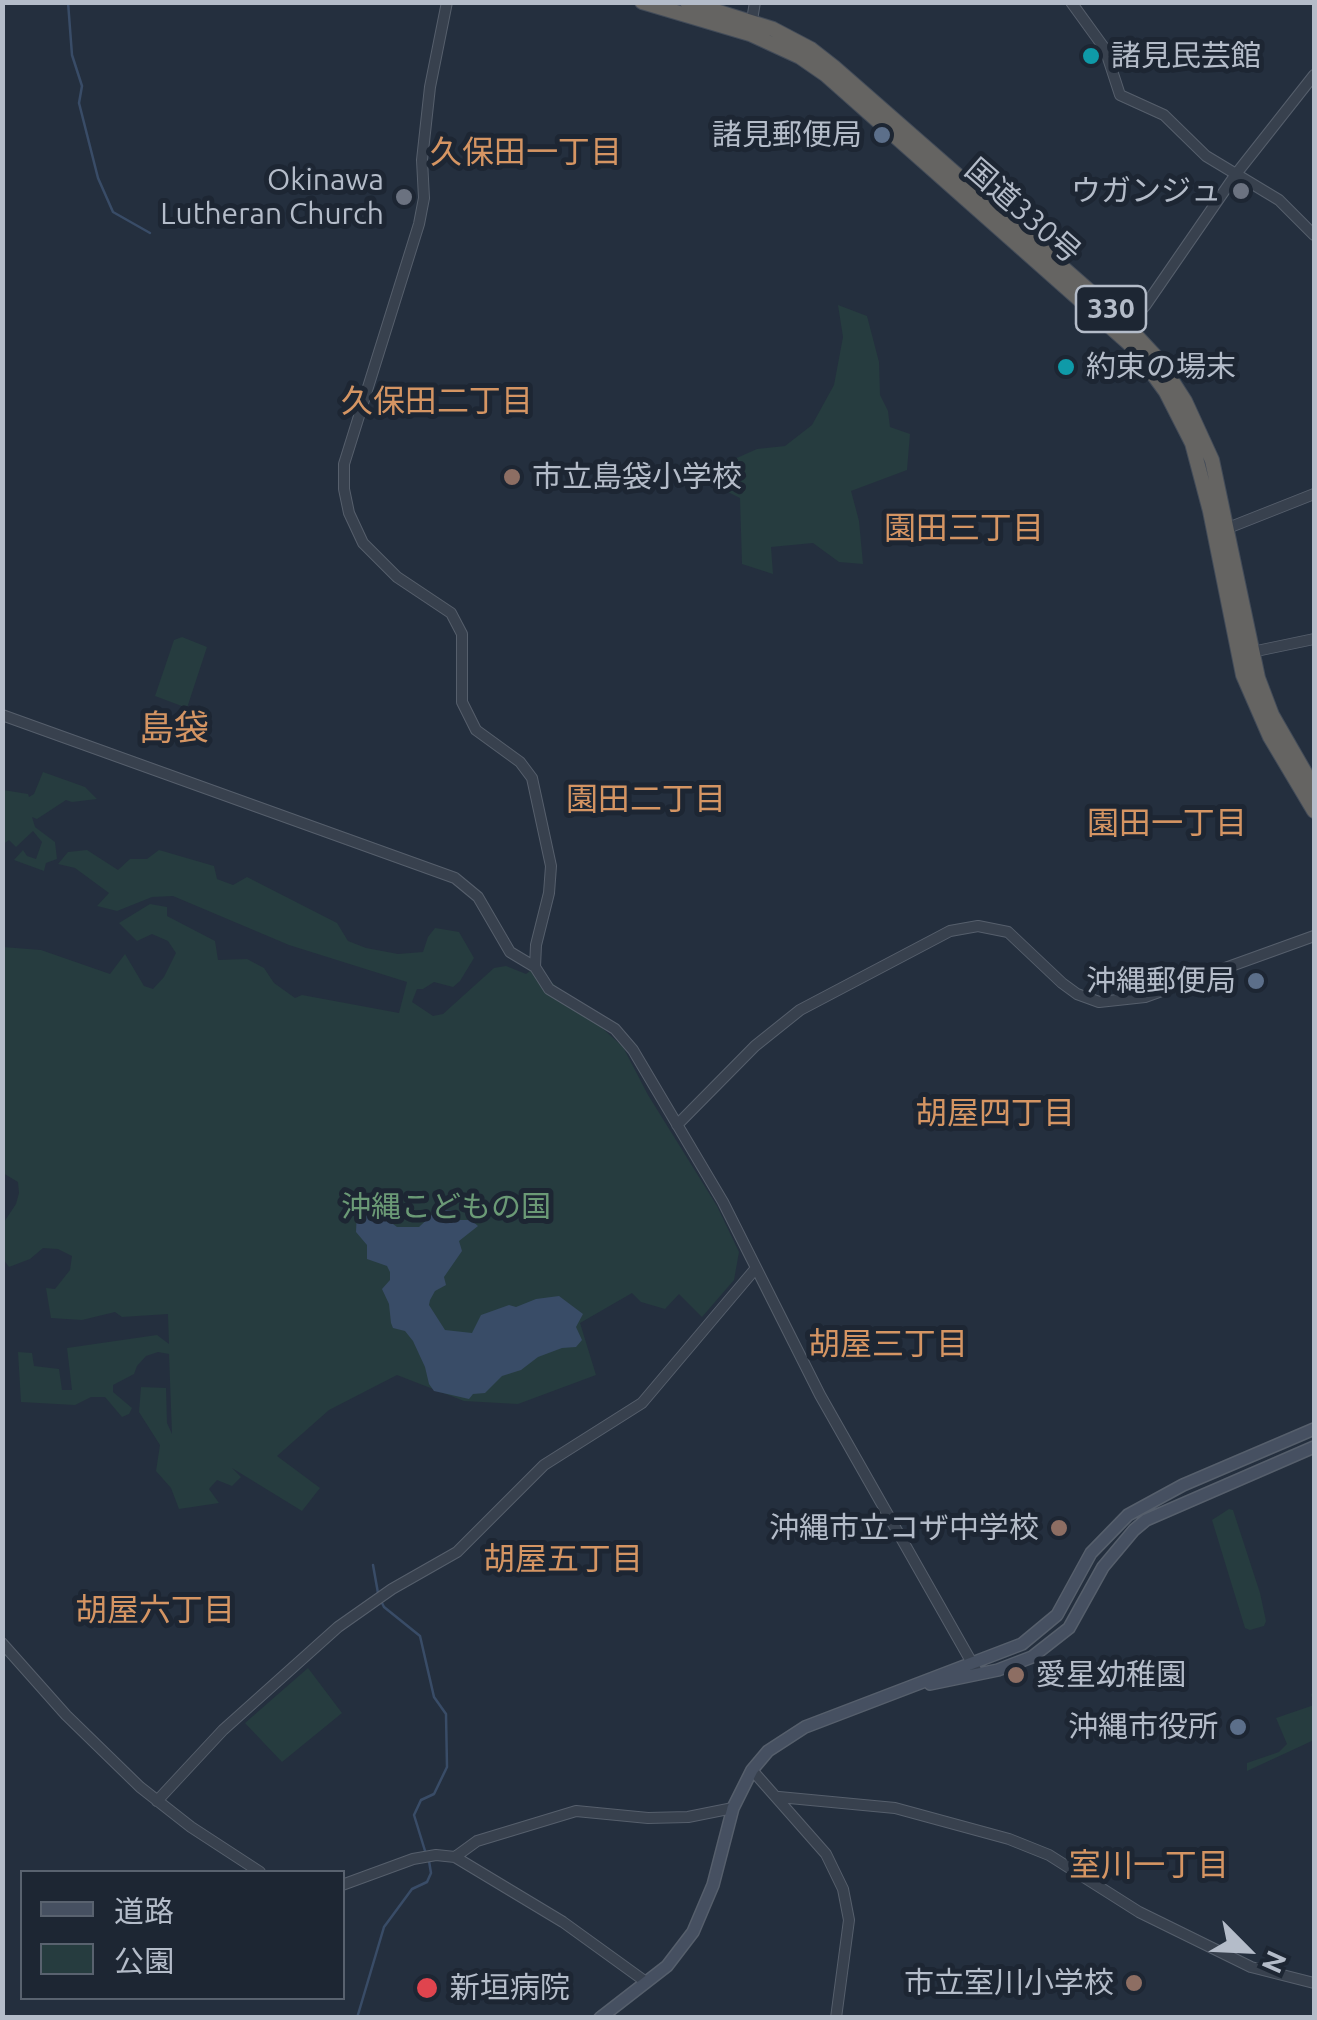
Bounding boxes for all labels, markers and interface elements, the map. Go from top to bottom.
place label: 諸見民芸館 [1111,38,1261,74]
marker: 諸見民芸館 [1080,45,1102,67]
place label: 諸見郵便局 [712,117,862,153]
marker: 諸見郵便局 [871,124,893,146]
district label: 久保田一丁目 [430,133,622,171]
street label: 国道330号 [958,151,1088,271]
place label: Okinawa Lutheran Church [160,162,384,232]
place label: ウガンジュ [1071,173,1221,209]
marker: ウガンジュ [1230,180,1252,202]
marker: Okinawa Lutheran Church [393,186,415,208]
road number: 330 [1076,286,1146,332]
place label: 約束の場末 [1086,349,1236,385]
marker: 約束の場末 [1055,356,1077,378]
district label: 久保田二丁目 [341,382,533,420]
place label: 市立島袋小学校 [532,459,742,495]
marker: 市立島袋小学校 [501,466,523,488]
district label: 園田三丁目 [884,509,1044,547]
district label: 島袋 [139,707,209,749]
district label: 園田二丁目 [566,780,726,818]
district label: 園田一丁目 [1087,804,1247,842]
place label: 沖縄郵便局 [1086,963,1236,999]
marker: 沖縄郵便局 [1245,970,1267,992]
district label: 胡屋四丁目 [915,1094,1075,1132]
park label: 沖縄こどもの国 [341,1189,551,1225]
district label: 胡屋三丁目 [808,1325,968,1363]
place label: 沖縄市立コザ中学校 [769,1510,1039,1546]
marker: 沖縄市立コザ中学校 [1048,1517,1070,1539]
district label: 胡屋五丁目 [483,1540,643,1578]
district label: 胡屋六丁目 [75,1591,235,1629]
place label: 愛星幼稚園 [1036,1657,1186,1693]
marker: 愛星幼稚園 [1005,1664,1027,1686]
place label: 沖縄市役所 [1068,1709,1218,1745]
marker: 沖縄市役所 [1227,1716,1249,1738]
district label: 室川一丁目 [1069,1846,1229,1884]
legend [20,1870,345,2000]
text: 道路 [114,1894,174,1928]
north arrow [1197,1900,1297,2000]
text: 公園 [114,1944,174,1978]
text: N [1256,1947,1293,1978]
place label: 市立室川小学校 [904,1965,1114,2001]
place label: 新垣病院 [450,1970,570,2006]
marker: 市立室川小学校 [1123,1972,1145,1994]
marker: 新垣病院 [414,1975,440,2001]

